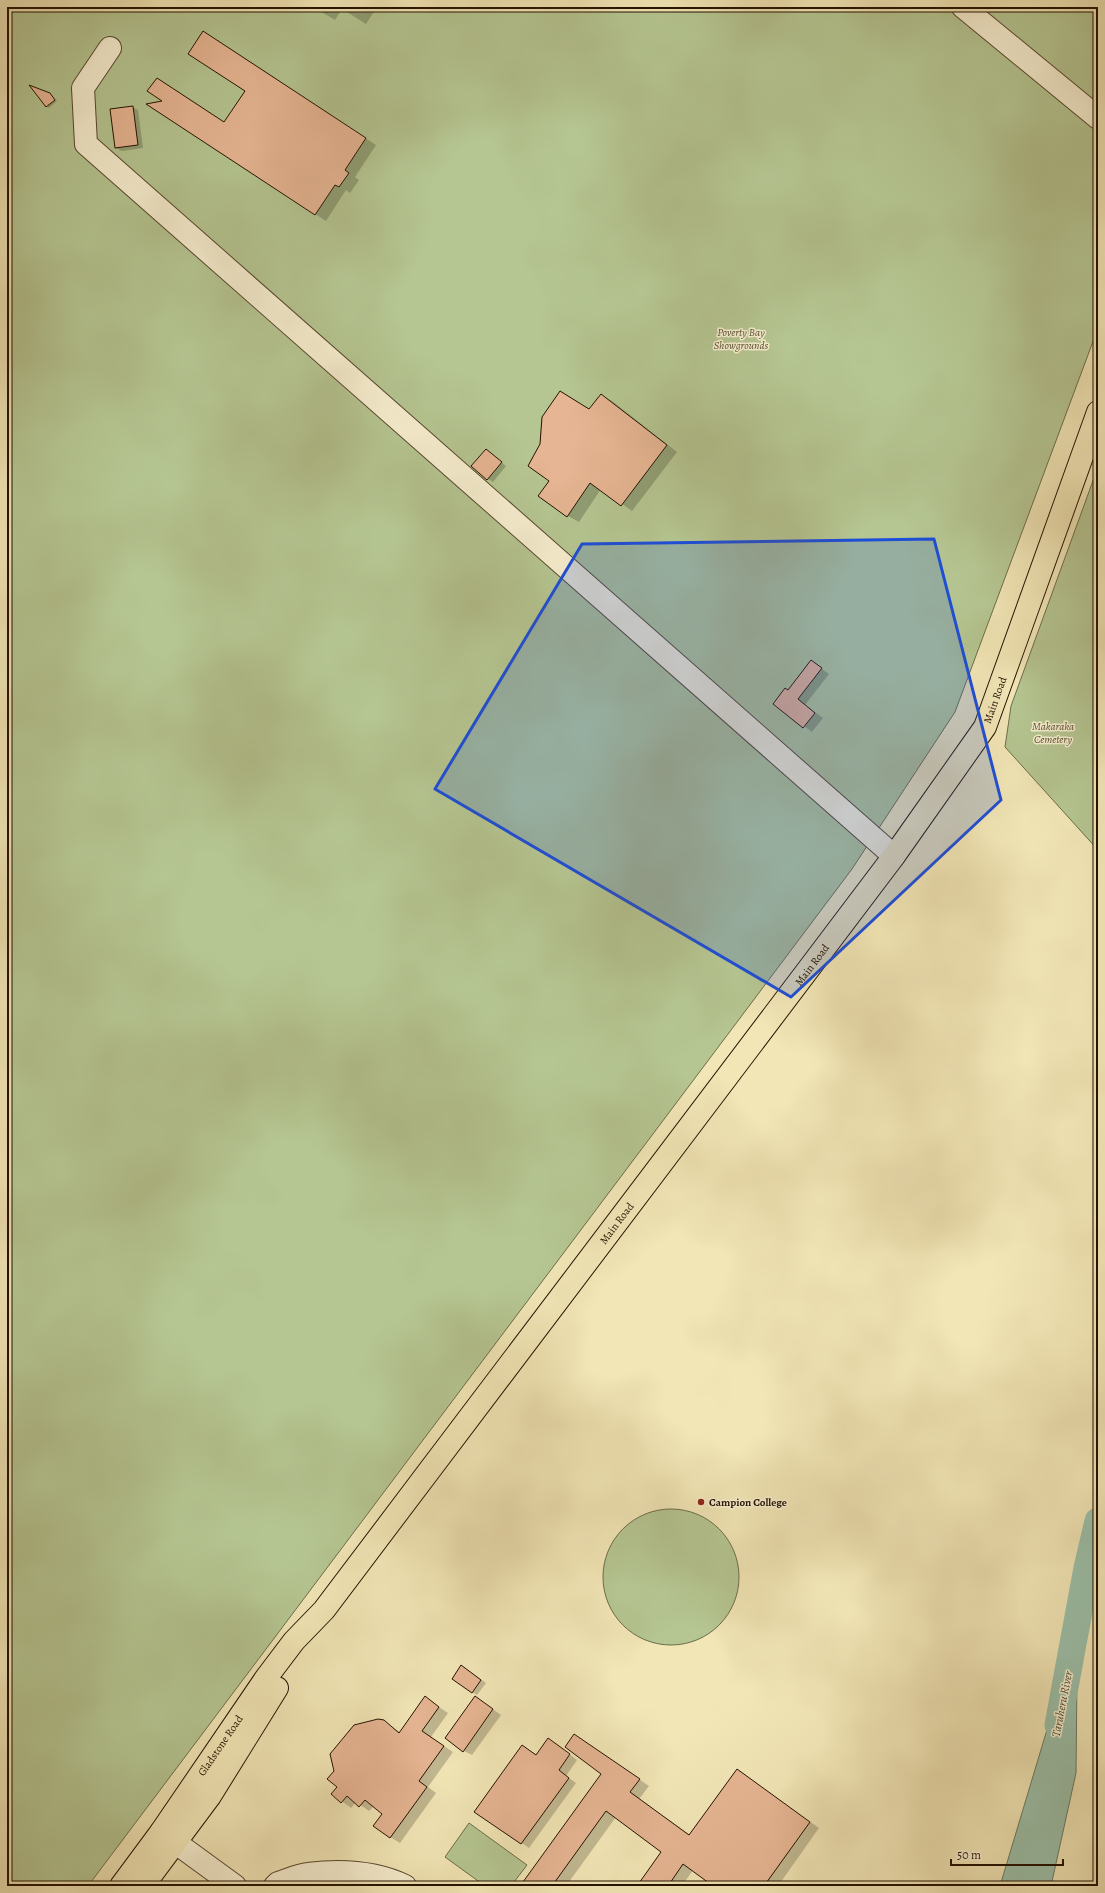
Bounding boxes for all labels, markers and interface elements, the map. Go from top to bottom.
park label: Poverty Bay Showgrounds [714,325,769,353]
street label: Main Road [979,674,1010,725]
park label: Makaraka Cemetery [1032,719,1074,747]
street label: Main Road [791,941,832,989]
street label: Main Road [596,1199,637,1247]
place label: Campion College [709,1495,787,1510]
marker: Campion College [696,1497,706,1507]
water label: Taruheru River [1048,1669,1076,1738]
street label: Gladstone Road [194,1712,246,1779]
scale bar [951,1841,1063,1867]
text: 50 m [957,1847,981,1863]

